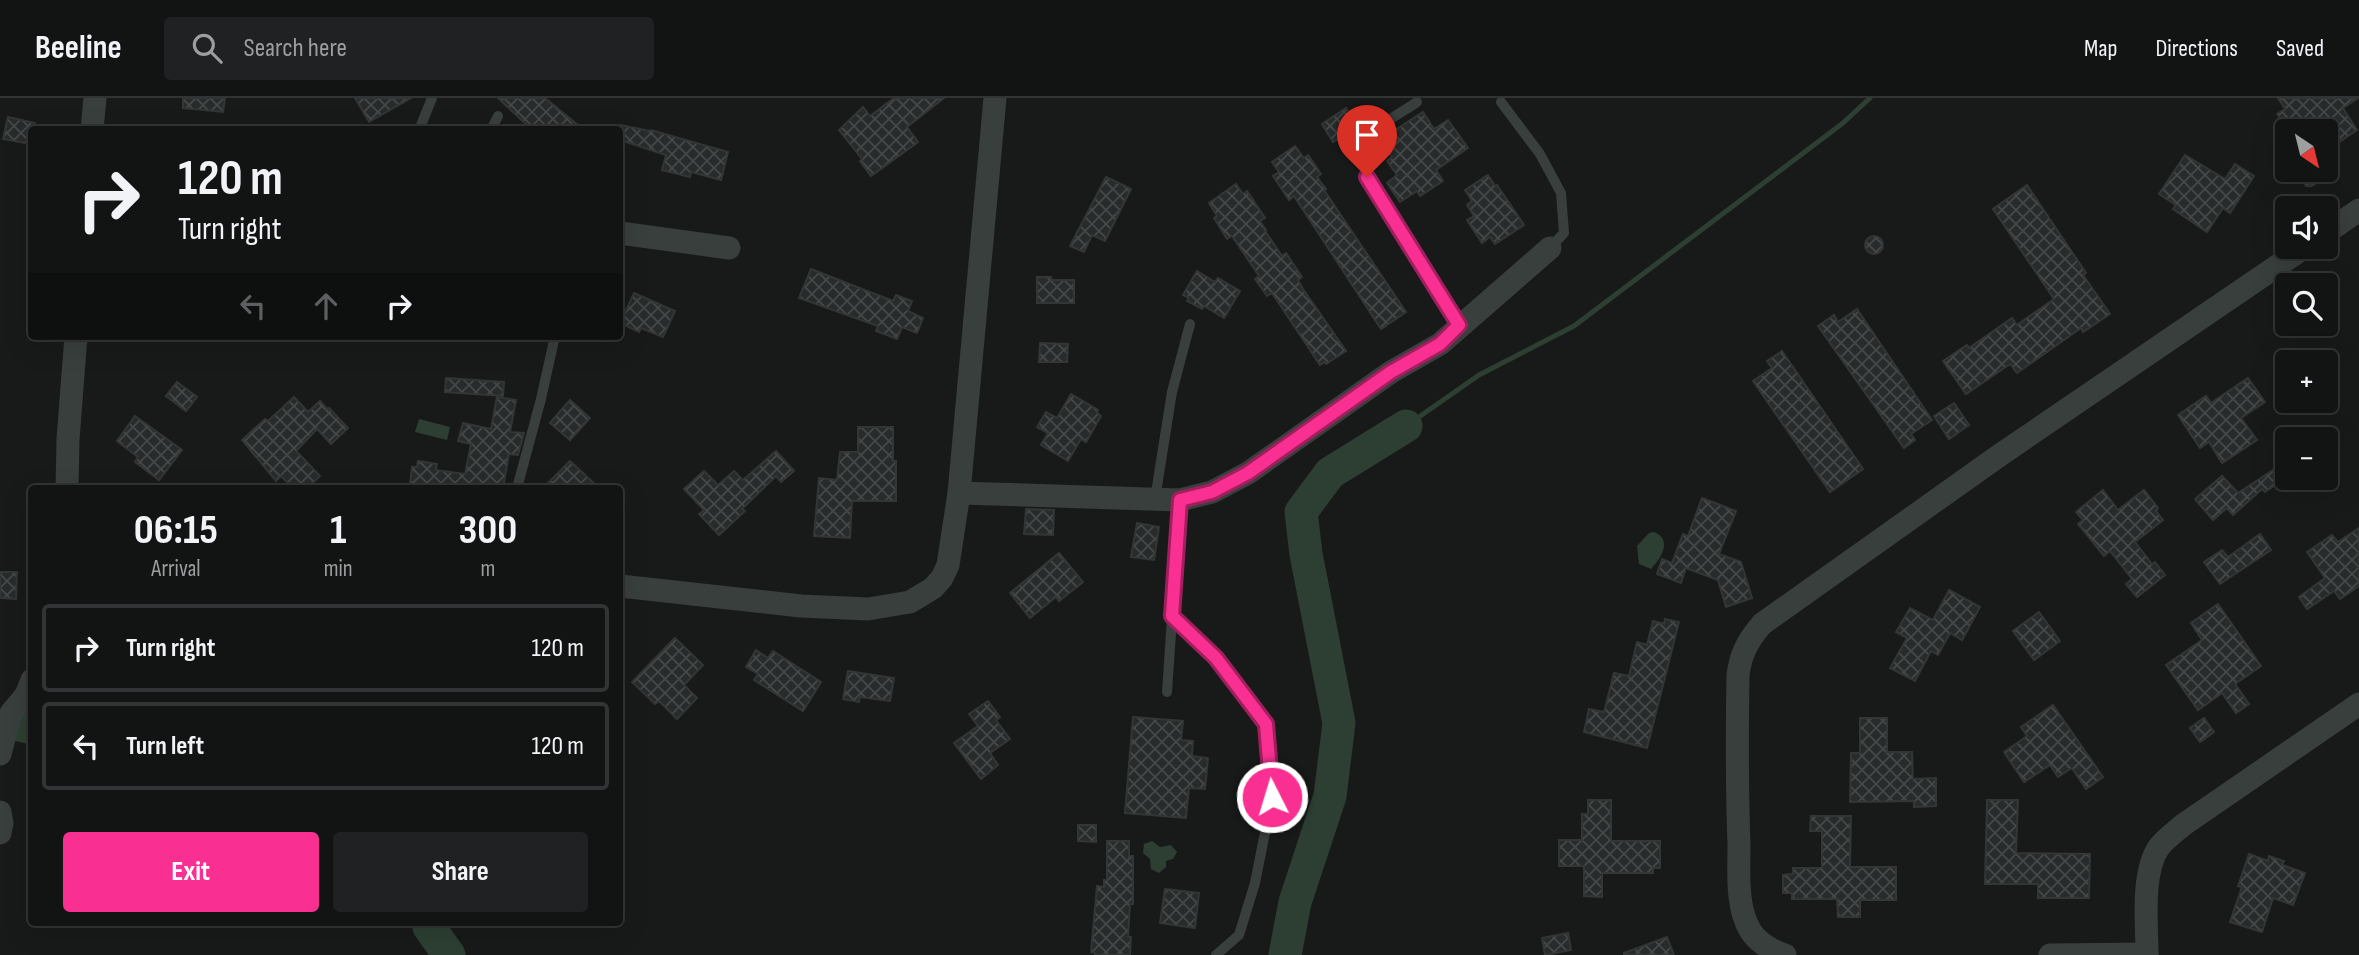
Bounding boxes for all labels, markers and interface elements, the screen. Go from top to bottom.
search box [164,17,654,80]
text: Beeline [35,28,122,68]
icon: search [188,29,226,67]
text: Search here [244,33,347,64]
text: Map [2084,34,2117,63]
text: Directions [2155,34,2238,63]
text: Saved [2276,34,2324,63]
pin [1337,105,1397,177]
icon: arrive [1348,116,1386,154]
north arrow [2275,119,2338,182]
map controls [2275,119,2338,490]
text: 120 m [178,150,283,209]
icon: right [63,154,154,245]
button: sound [2275,196,2338,259]
text: Turn right [178,210,282,249]
button: search [2275,273,2338,336]
icon: left [234,287,272,325]
icon: ahead [307,287,345,325]
icon: right [380,287,418,325]
button: + [2275,350,2338,413]
button: − [2275,427,2338,490]
text: 06:15 [134,505,218,556]
text: 1 [330,505,346,556]
text: 300 [458,505,517,556]
text: Arrival [151,555,201,583]
text: min [324,555,353,583]
text: m [480,555,495,583]
icon: right [67,629,105,667]
text: Turn right [126,633,215,664]
text: 120 m [531,633,584,664]
icon: left [67,727,105,765]
text: Turn left [126,731,204,762]
text: 120 m [531,731,584,762]
position arrow [1235,760,1309,834]
button: Exit [63,832,319,912]
button: Share [333,832,588,912]

